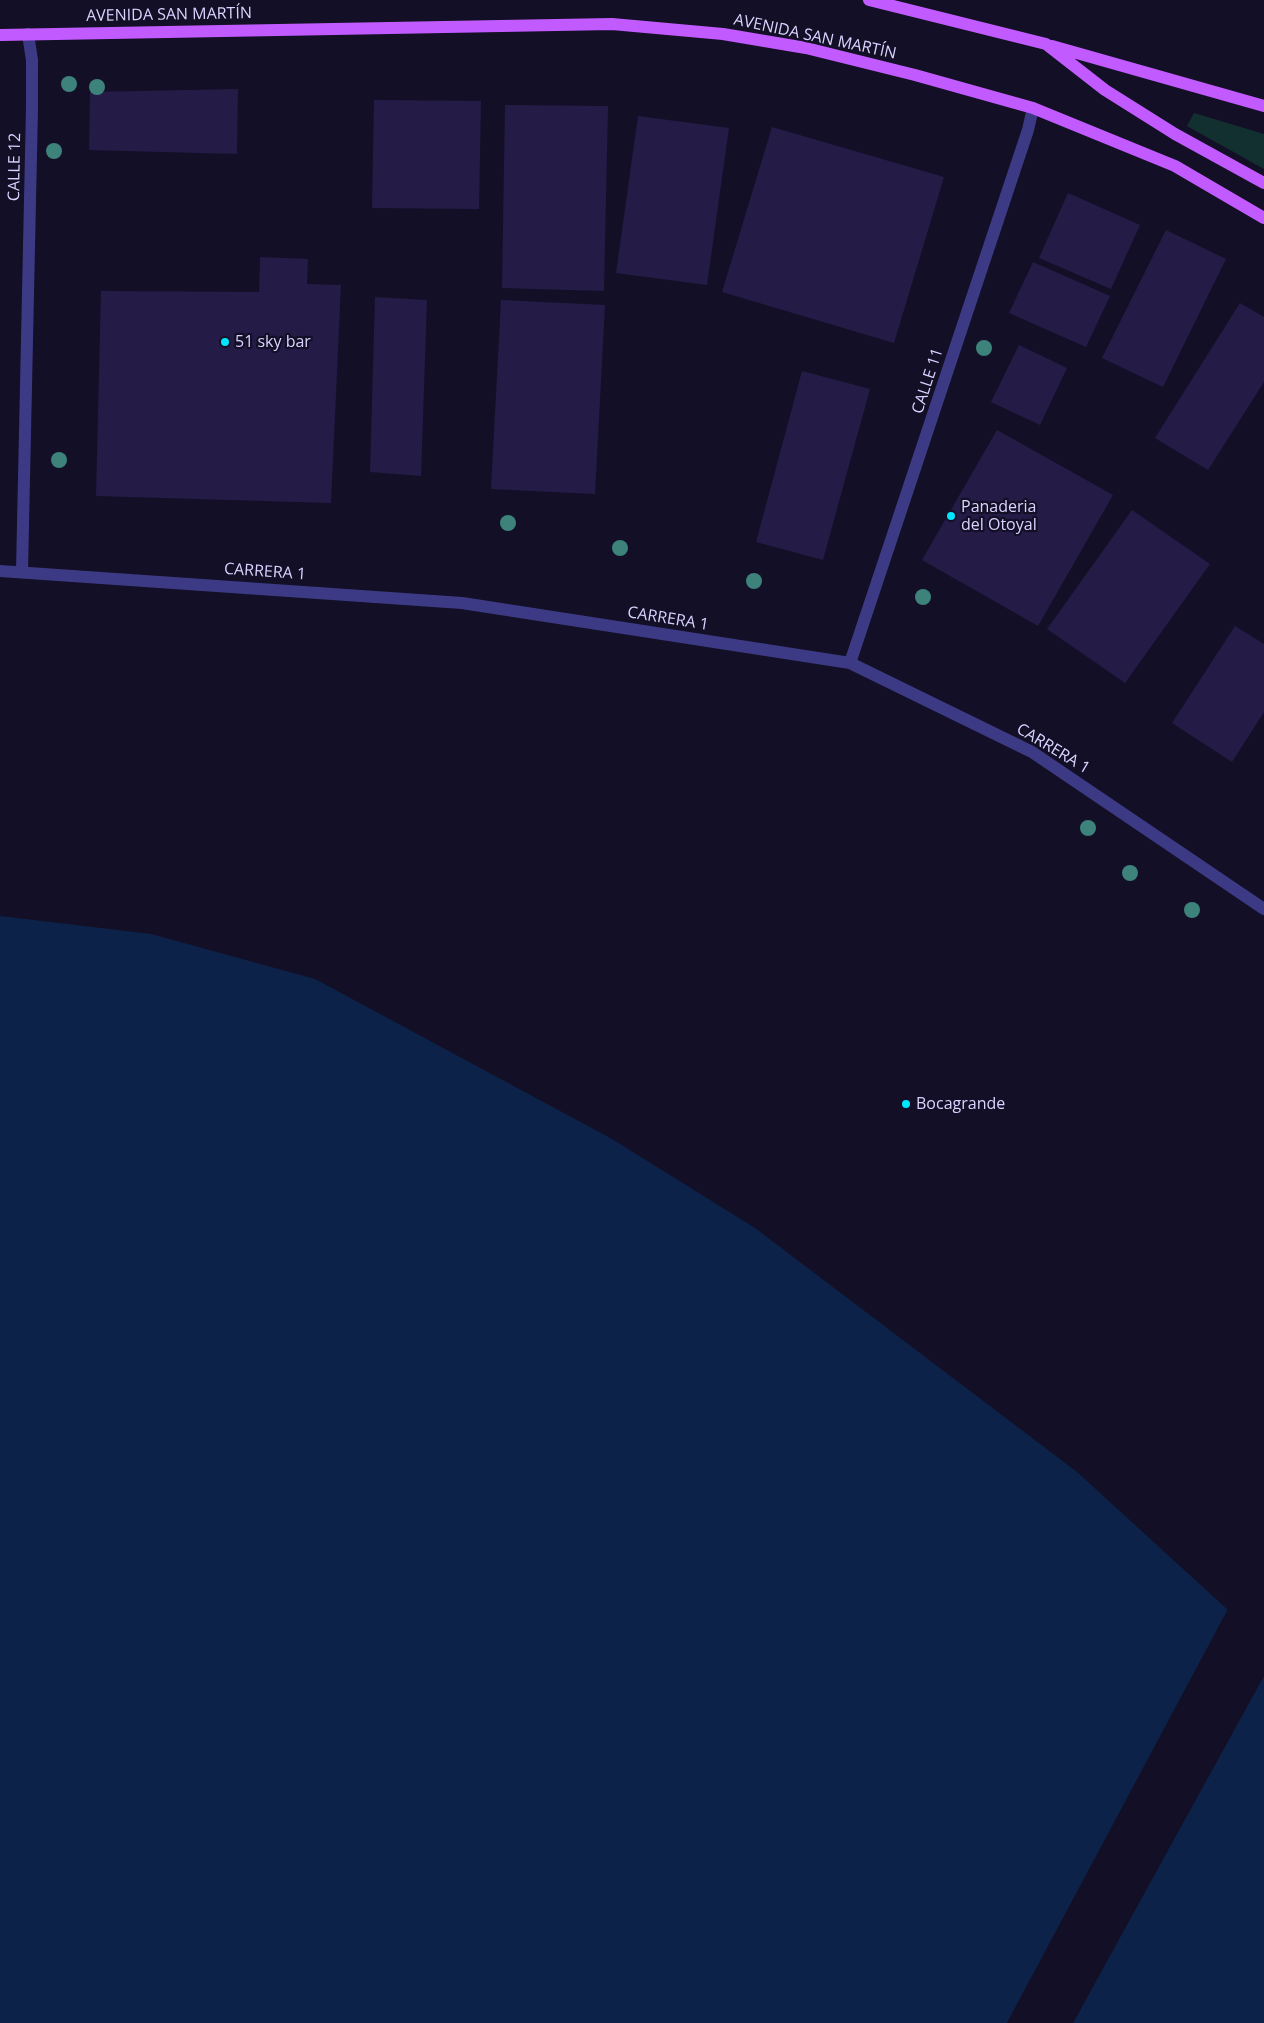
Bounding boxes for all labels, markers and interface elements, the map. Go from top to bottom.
street label: AVENIDA SAN MARTÍN [86,4,252,26]
street label: AVENIDA SAN MARTÍN [732,10,898,64]
street label: CALLE 12 [5,133,25,201]
place label: 51 sky bar [235,332,311,352]
marker: 51 sky bar [219,336,231,348]
street label: CALLE 11 [908,346,948,416]
place label: Panaderia del Otoyal [961,497,1037,535]
marker: Panaderia del Otoyal [945,510,957,522]
street label: CARRERA 1 [223,560,307,584]
street label: CARRERA 1 [626,603,710,635]
street label: CARRERA 1 [1013,720,1093,778]
place label: Bocagrande [916,1094,1005,1114]
marker: Bocagrande [900,1098,912,1110]

